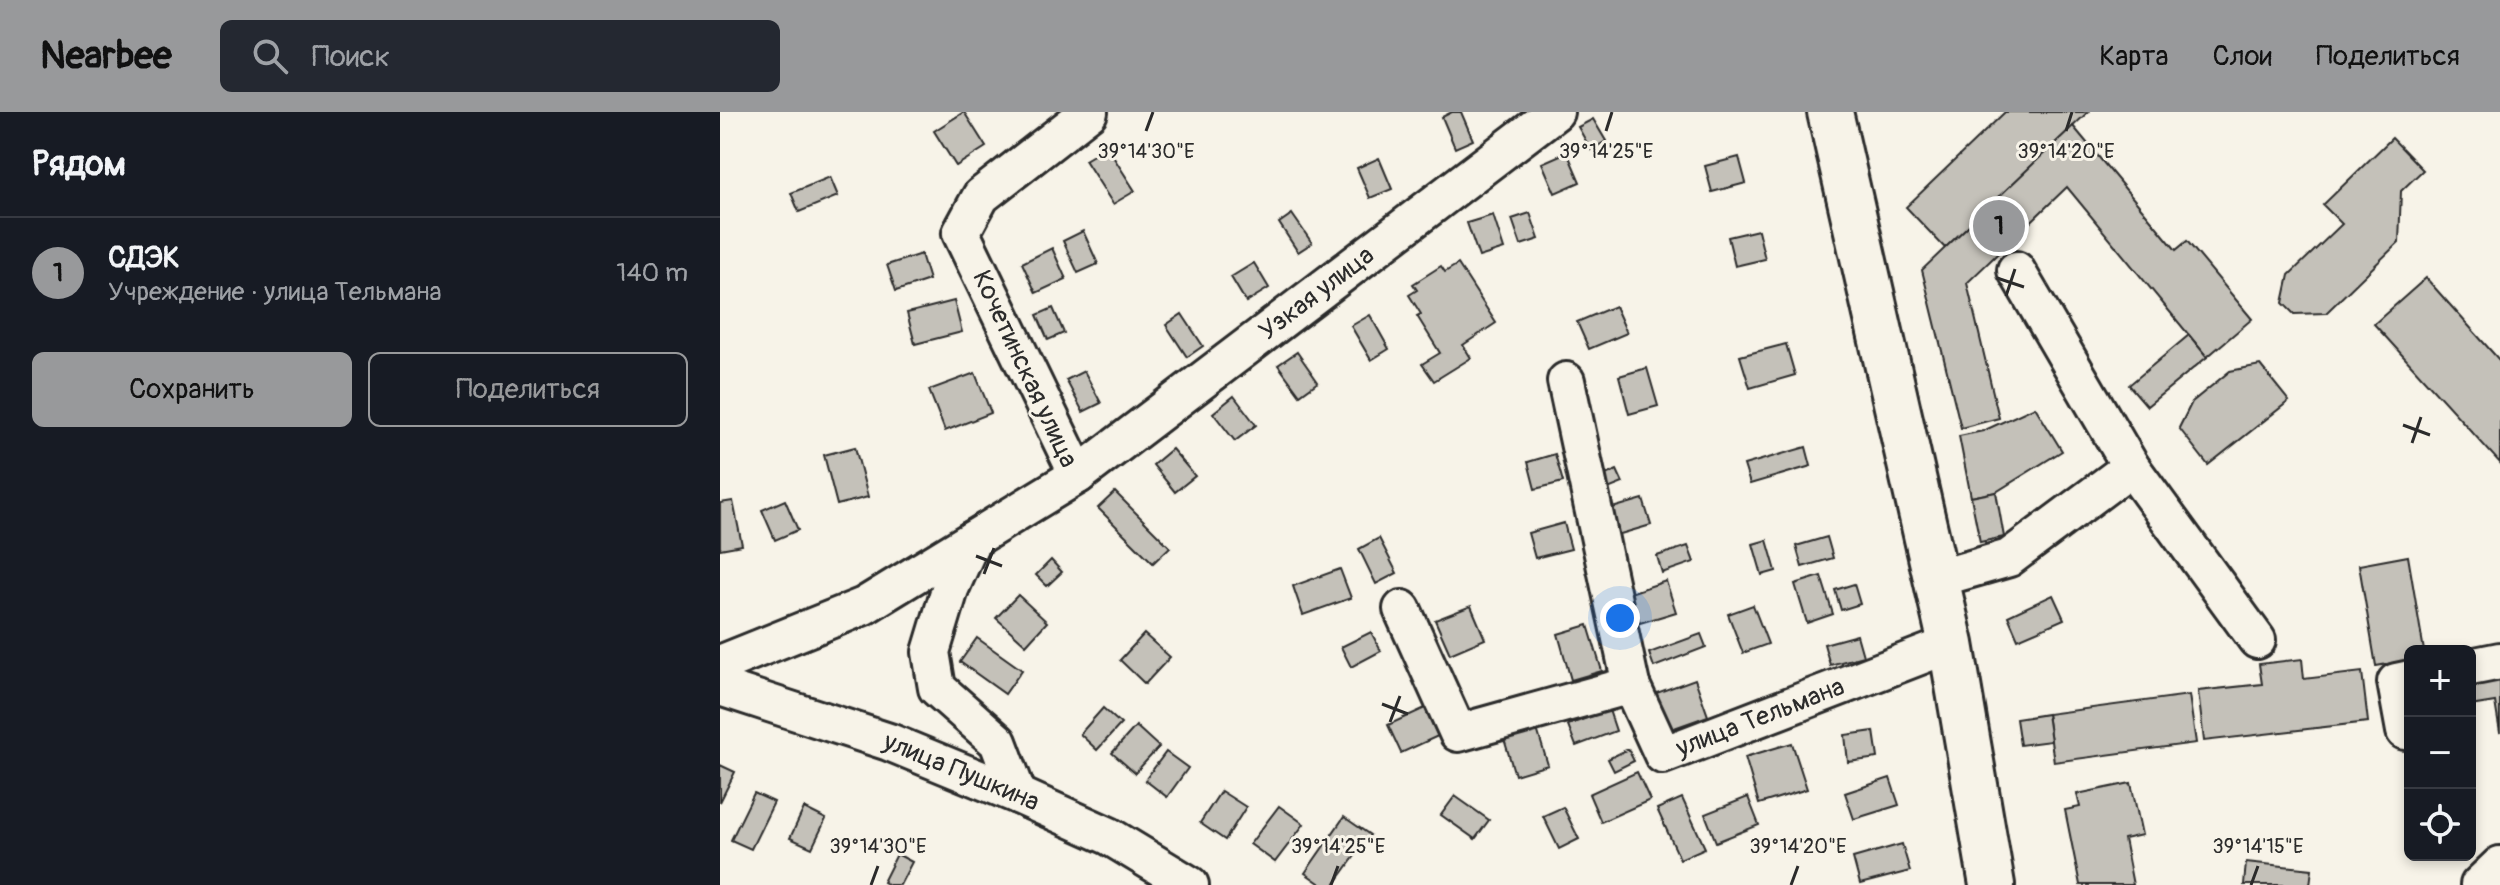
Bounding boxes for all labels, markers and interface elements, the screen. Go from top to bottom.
search box [220,20,780,92]
text: Nearbee [40,32,172,80]
icon: search [248,34,292,78]
text: Поиск [312,38,390,75]
text: Карта [2099,39,2169,74]
text: Слои [2213,39,2272,74]
text: Поделиться [2316,39,2460,74]
text: 39°14'30"E [1098,139,1194,164]
text: 39°14'25"E [1559,139,1653,164]
text: 39°14'20"E [2018,139,2114,164]
text: Рядом [32,143,126,186]
pin: 1 [1973,196,2025,256]
text: СДЭК [108,239,180,276]
street label: Узкая улица [1253,239,1381,347]
text: 1 [53,257,63,289]
text: 140 m [616,257,688,289]
street label: Кочетинская улица [965,265,1085,473]
text: Учреждение · улица Тельмана [108,276,441,308]
button: Сохранить [32,352,352,427]
button: Поделиться [368,352,688,427]
your location [1600,598,1640,638]
map controls [2404,645,2476,861]
button: + [2404,645,2476,717]
street label: улица Тельмана [1671,671,1849,765]
button: − [2404,717,2476,789]
street label: улица Пушкина [878,725,1044,818]
button: locate [2404,789,2476,861]
text: 39°14'30"E [830,834,926,859]
text: 39°14'25"E [1291,834,1385,859]
text: 39°14'20"E [1750,834,1846,859]
text: 39°14'15"E [2213,834,2303,859]

